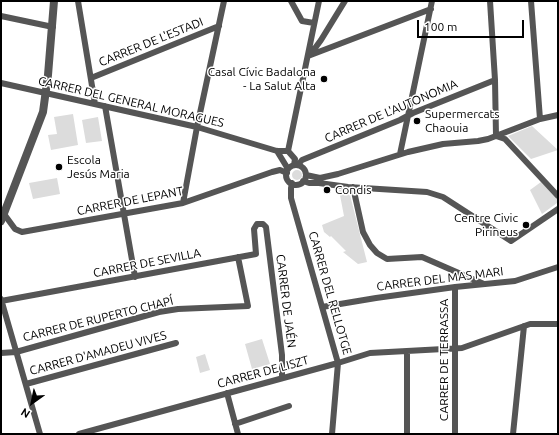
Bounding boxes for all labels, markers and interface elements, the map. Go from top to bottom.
scale bar [419,12,526,38]
street label: CARRER DE L'ESTADI [97,14,205,70]
text: 100 m [424,20,457,33]
place label: Casal Cívic Badalona - La Salut Alta [208,65,316,93]
street label: CARRER DEL GENERAL MORAGUES [37,74,225,130]
marker: Casal Cívic Badalona - La Salut Alta [319,74,329,84]
street label: CARRER DE L'AUTONOMIA [322,76,460,146]
place label: Supermercats Chaouia [425,107,499,135]
marker: Supermercats Chaouia [412,116,422,126]
place label: Escola Jesús Maria [67,153,130,181]
marker: Escola Jesús Maria [54,162,64,172]
place label: Condis [335,183,371,197]
street label: CARRER DE LEPANT [76,184,184,218]
marker: Condis [322,185,332,195]
place label: Centre Civic Pirineus [454,211,518,239]
marker: Centre Civic Pirineus [521,220,531,230]
street label: CARRER DEL RELLOTGE [305,230,355,356]
street label: CARRER DE SEVILLA [92,245,202,281]
street label: CARRER DE JAÉN [273,253,299,349]
street label: CARRER DEL MAS MARI [376,264,504,294]
street label: CARRER DE RUPERTO CHAPÍ [21,293,175,345]
street label: CARRER DE TERRASSA [437,299,451,421]
street label: CARRER D'AMADEU VIVES [28,328,168,378]
street label: CARRER DE LISZT [216,353,310,391]
north arrow [12,383,52,423]
text: N [19,406,32,420]

